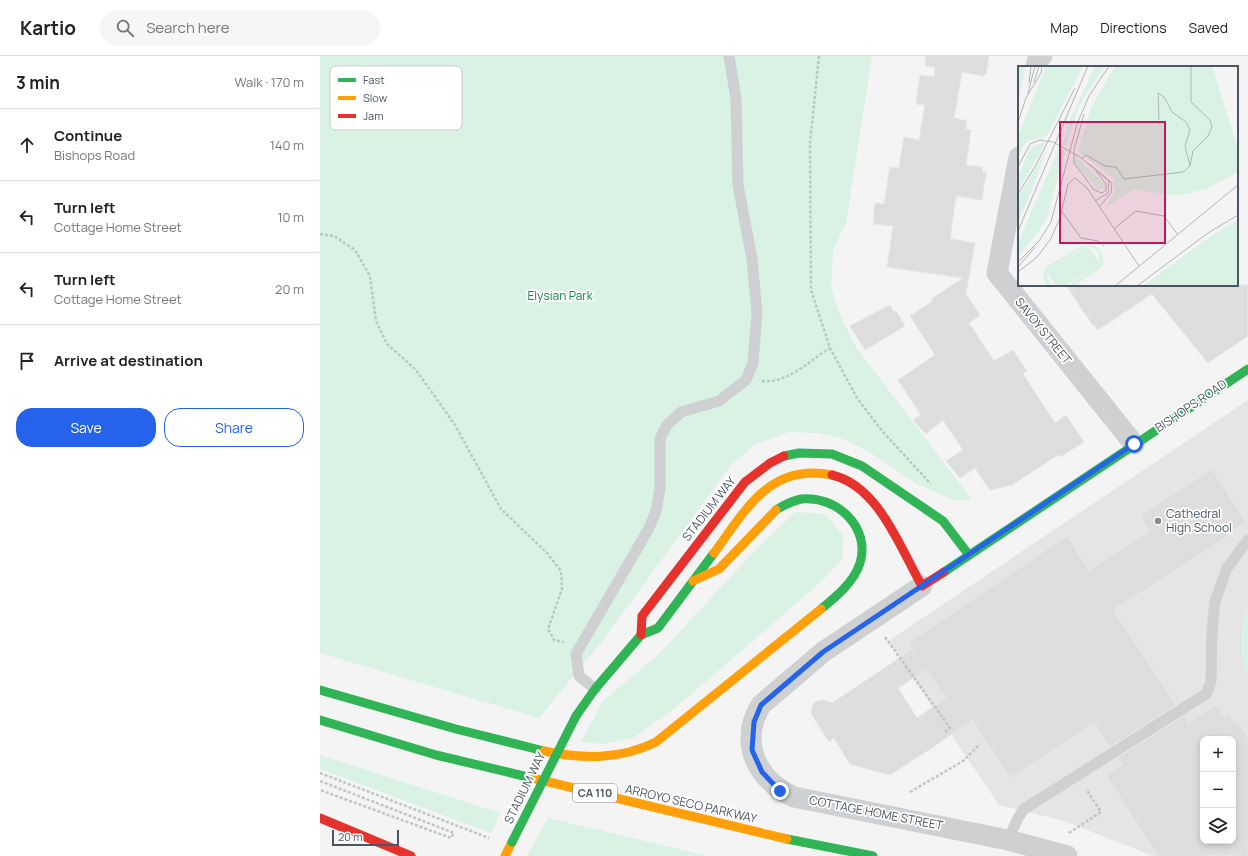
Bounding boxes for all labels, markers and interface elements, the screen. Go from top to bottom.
search box [100,10,380,46]
text: Kartio [20,15,76,41]
icon: search [114,17,136,39]
text: Search here [146,17,230,38]
text: Map [1050,18,1078,37]
text: Directions [1100,18,1167,37]
text: Saved [1189,18,1228,37]
legend [330,66,462,130]
inset map [1018,66,1238,286]
text: 3 min [16,71,60,94]
text: Fast [363,72,385,87]
text: Walk · 170 m [234,73,304,91]
text: Slow [363,90,388,105]
text: Jam [363,108,384,123]
text: Continue [54,125,122,146]
icon: ahead [16,134,38,156]
text: 140 m [270,136,304,154]
text: Bishops Road [54,146,135,164]
text: Turn left [54,197,116,218]
icon: left [16,206,38,228]
text: 10 m [277,208,304,226]
text: Cottage Home Street [54,218,182,236]
text: Turn left [54,269,116,290]
icon: left [16,278,38,300]
text: 20 m [275,280,304,298]
park label: Elysian Park [527,287,594,304]
text: Cottage Home Street [54,290,182,308]
street label: SAVOY STREET [1011,294,1076,368]
icon: arrive [16,350,38,372]
text: Arrive at destination [54,350,203,371]
street label: BISHOPS ROAD [1151,375,1230,436]
button: Save [16,408,156,447]
button: Share [164,408,304,447]
route start [1125,435,1143,453]
street label: STADIUM WAY [678,473,739,545]
place label: Cathedral High School [1166,505,1232,536]
marker: Cathedral High School [1153,516,1163,526]
map controls [1200,736,1236,844]
button: + [1200,736,1236,772]
street label: STADIUM WAY [500,749,549,826]
button: − [1200,772,1236,808]
street label: ARROYO SECO PARKWAY [624,780,759,827]
route end [771,782,789,800]
road number: CA 110 [573,784,617,802]
street label: COTTAGE HOME STREET [808,791,945,834]
button: layers [1200,808,1236,844]
scale bar [332,828,399,847]
text: 20 m [338,829,363,844]

